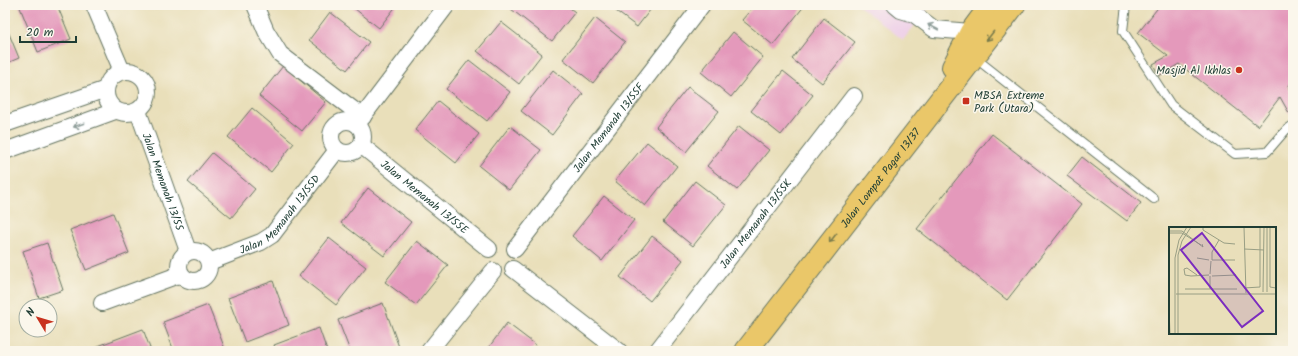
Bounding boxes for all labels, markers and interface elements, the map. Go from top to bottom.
scale bar [20,18,76,44]
text: 20 m [26,23,54,42]
one-way arrow [927,23,939,30]
one-way arrow [985,30,994,41]
place label: Masjid Al Ikhlas [1156,62,1231,80]
marker: Masjid Al Ikhlas [1234,65,1244,75]
street label: Jalan Memanah 13/55F [569,79,650,177]
place label: MBSA Extreme Park (Utara) [974,87,1044,118]
marker: MBSA Extreme Park (Utara) [961,96,971,106]
one-way arrow [73,121,85,129]
street label: Jalan Lompat Pagar 13/37 [836,124,926,232]
street label: Jalan Memanah 13/55 [136,130,188,234]
street label: Jalan Memanah 13/55E [376,156,473,239]
street label: Jalan Memanah 13/55D [237,171,325,259]
street label: Jalan Memanah 13/55K [716,175,797,273]
inset map [1169,227,1276,334]
one-way arrow [829,233,837,244]
north arrow [18,298,58,338]
text: N [22,304,40,321]

